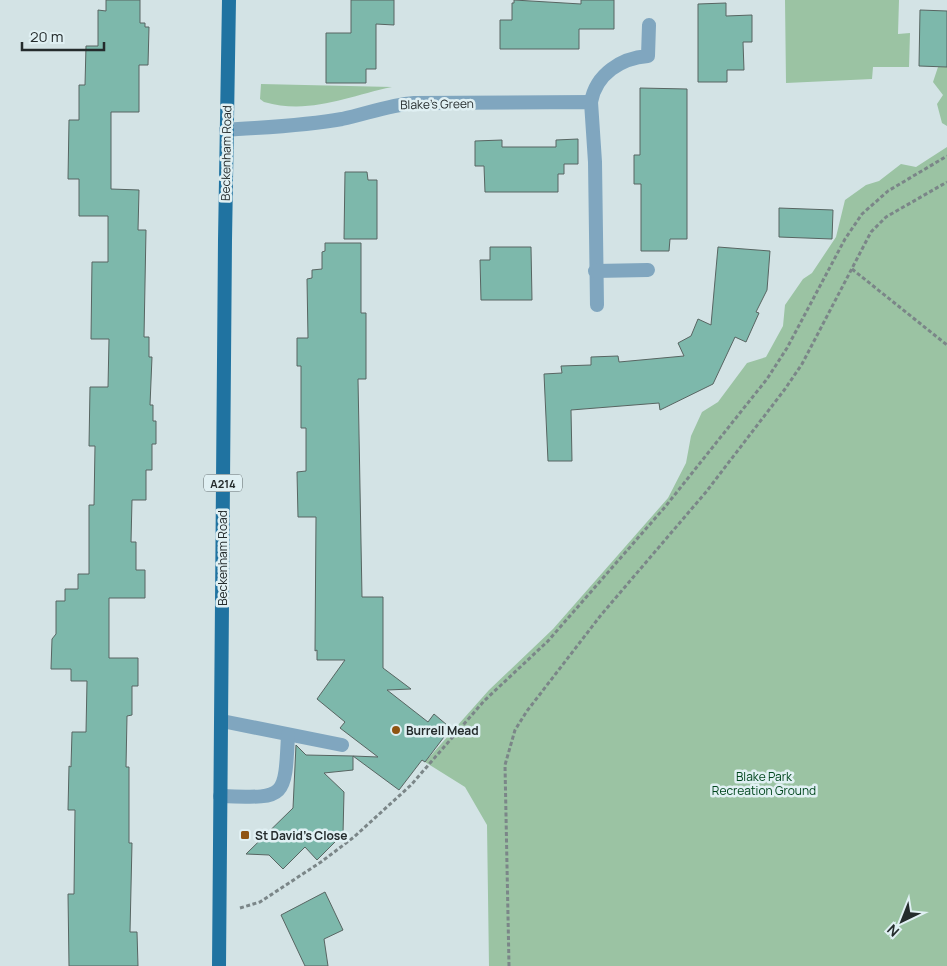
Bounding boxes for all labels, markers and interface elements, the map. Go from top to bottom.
scale bar [22,20,105,52]
text: 20 m [30,26,63,47]
street label: Blake's Green [400,95,474,113]
street label: Beckenham Road [217,105,235,201]
road number: A214 [204,474,242,492]
street label: Beckenham Road [214,510,231,606]
place label: Burrell Mead [406,722,479,739]
marker: Burrell Mead [390,724,402,736]
park label: Blake Park Recreation Ground [712,768,816,799]
place label: St David's Close [255,827,348,844]
marker: St David's Close [239,829,251,841]
north arrow [877,896,927,946]
text: N [883,920,903,941]

